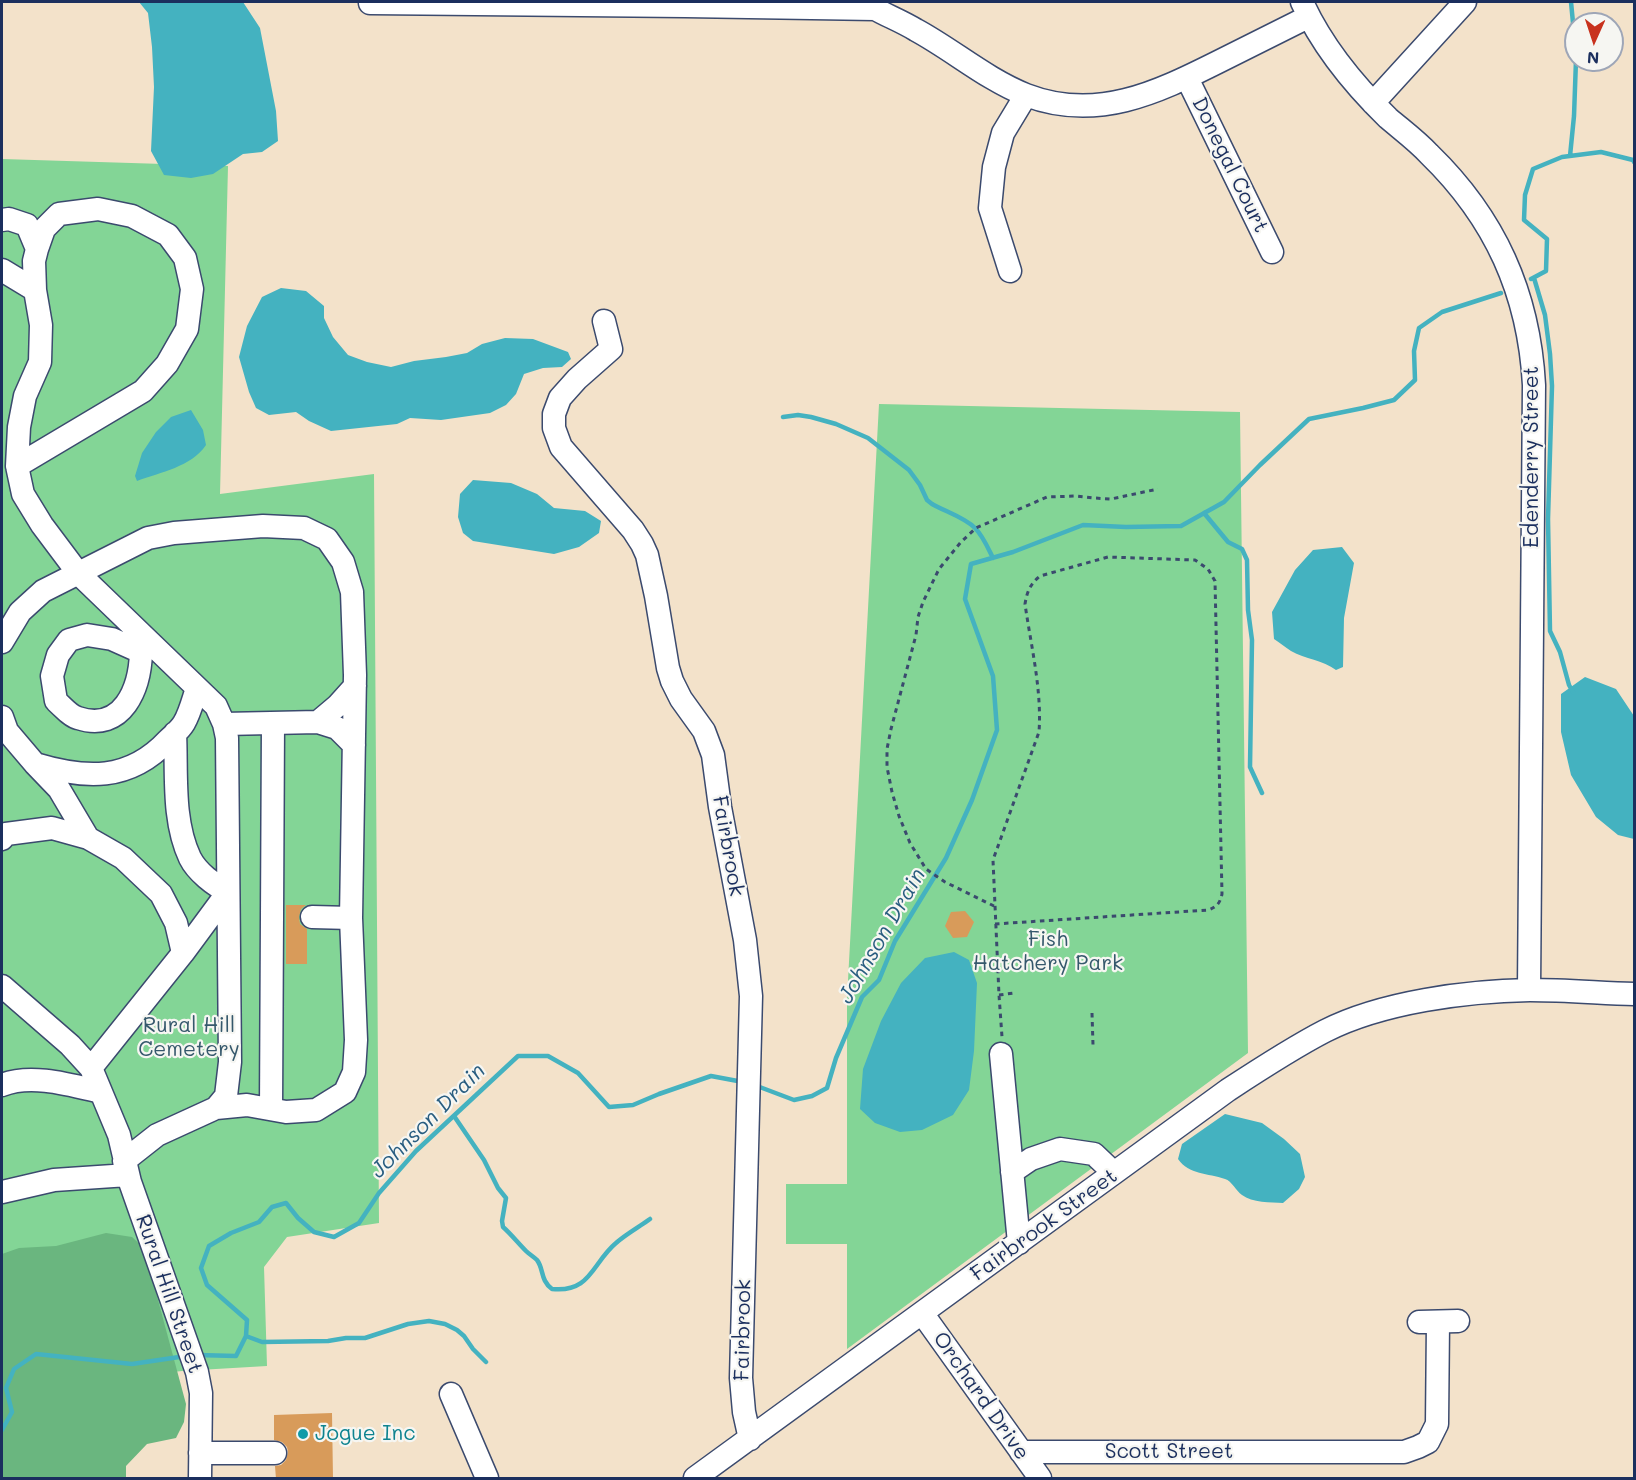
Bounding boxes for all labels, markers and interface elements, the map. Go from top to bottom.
north arrow [1564,12,1624,72]
text: N [1587,48,1600,69]
street label: Donegal Court [1186,93,1274,237]
street label: Edenderry Street [1519,366,1545,548]
street label: Fairbrook [707,794,749,898]
water label: Johnson Drain [833,864,931,1008]
park label: Fish Hatchery Park [973,927,1123,977]
park label: Rural Hill Cemetery [138,1013,240,1063]
water label: Johnson Drain [365,1058,491,1184]
street label: Fairbrook Street [966,1163,1122,1287]
street label: Rural Hill Street [130,1211,208,1377]
street label: Fairbrook [730,1279,756,1381]
street label: Orchard Drive [928,1327,1034,1465]
place label: Jogue Inc [315,1421,416,1447]
marker: Jogue Inc [296,1427,310,1441]
street label: Scott Street [1105,1439,1233,1465]

